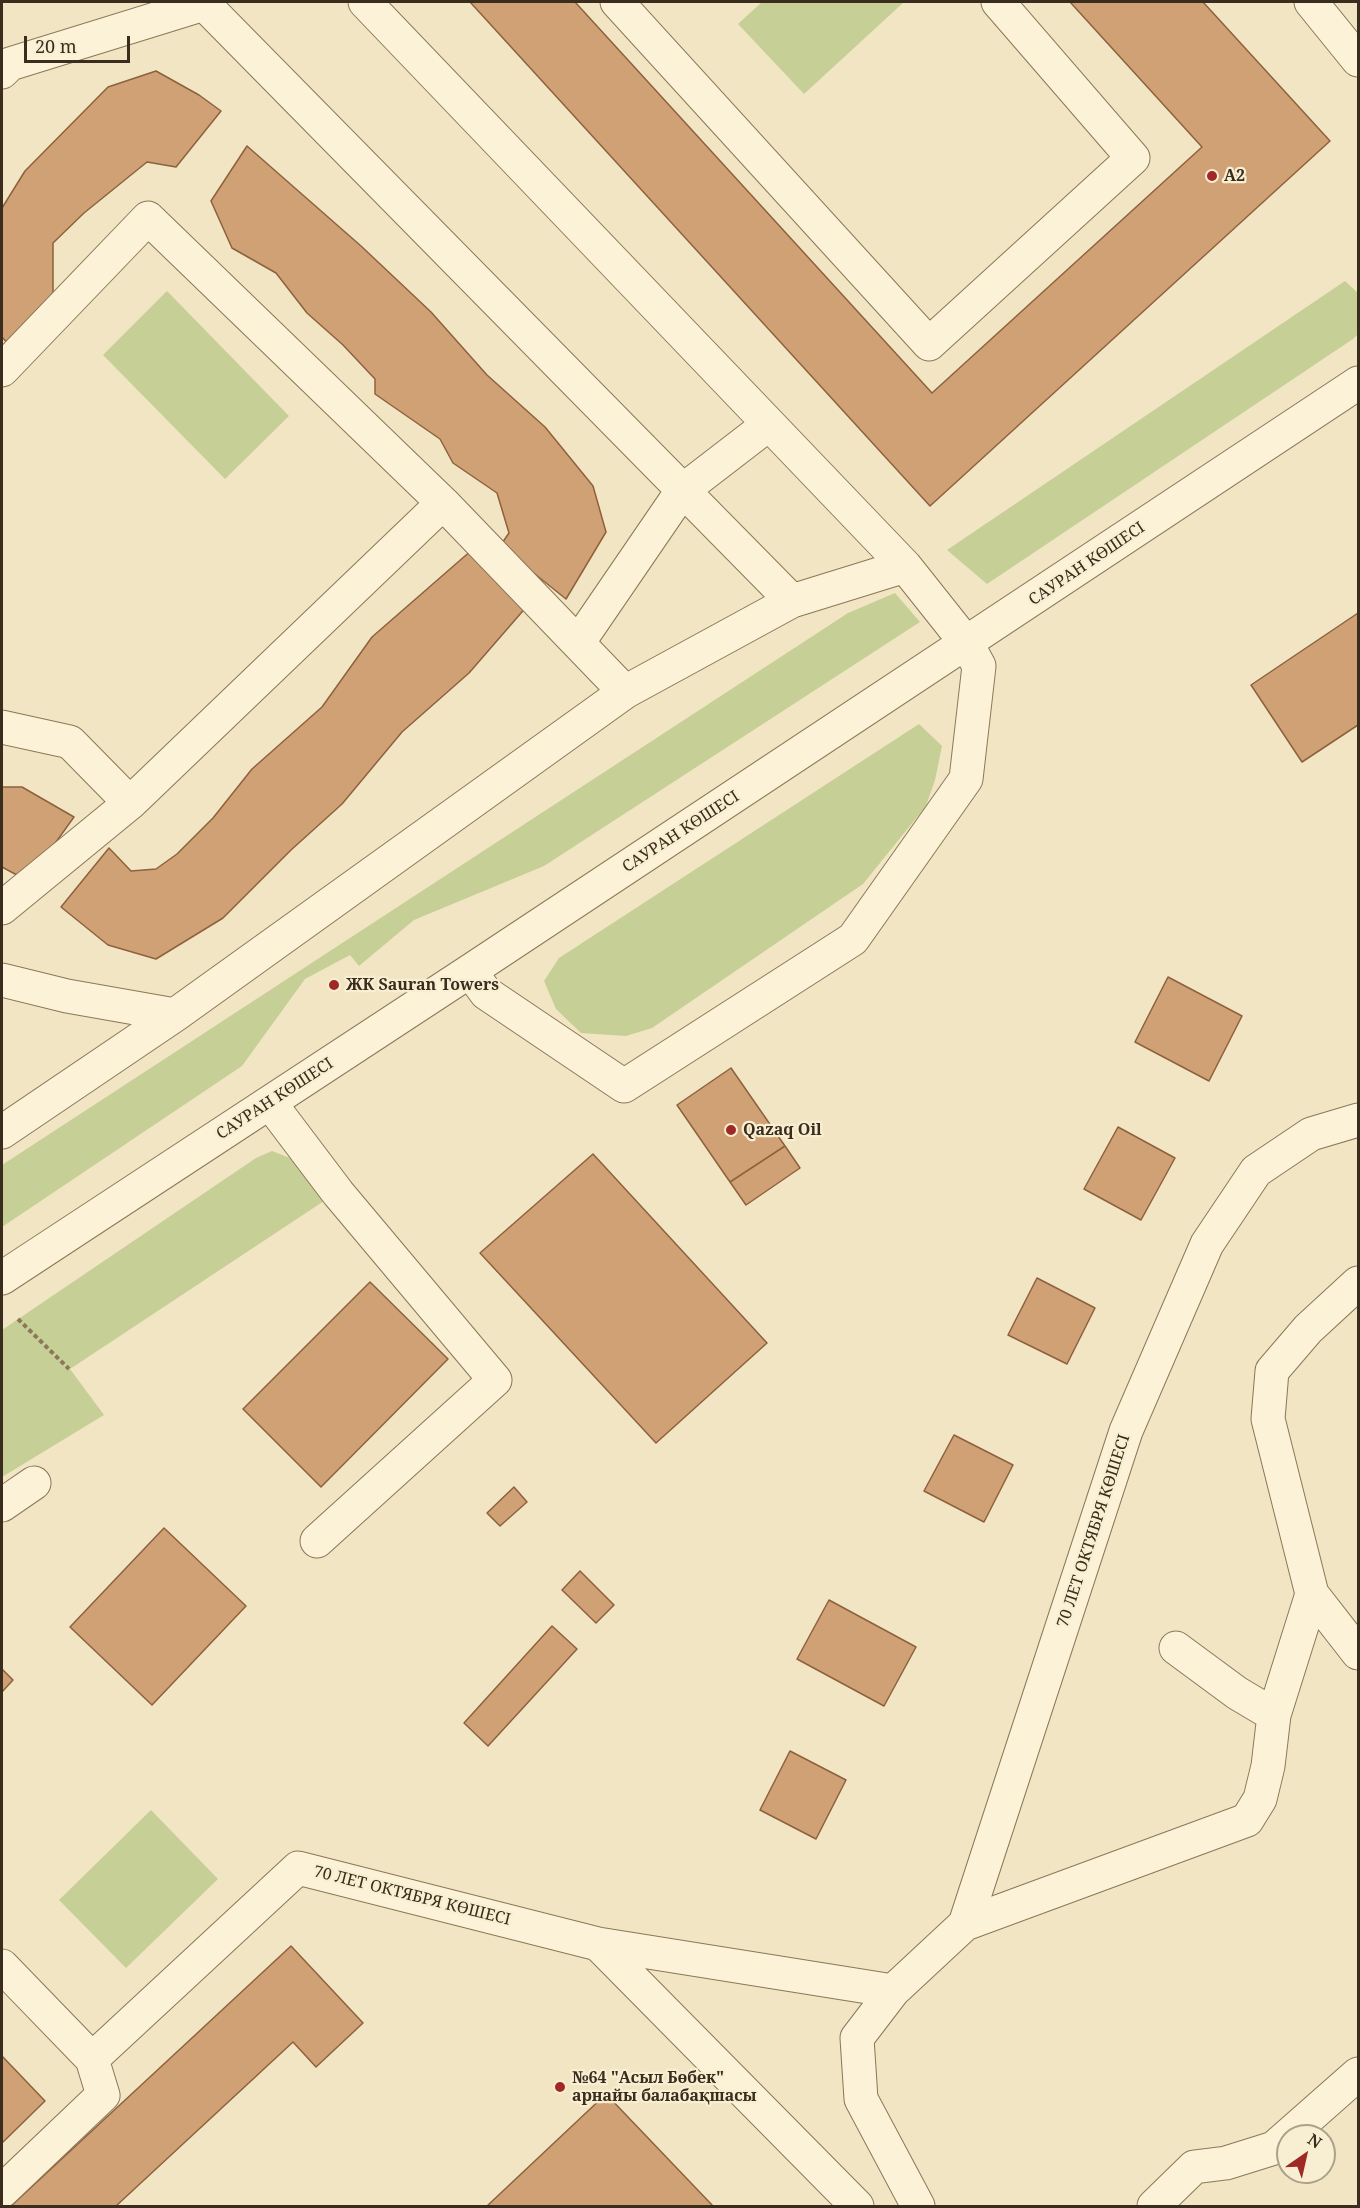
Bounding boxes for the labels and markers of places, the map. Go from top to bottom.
place label: А2 [1224,166,1245,186]
marker: А2 [1205,169,1219,183]
place label: ЖК Sauran Towers [346,975,499,995]
marker: ЖК Sauran Towers [327,978,341,992]
place label: Qazaq Oil [743,1120,822,1140]
marker: Qazaq Oil [724,1123,738,1137]
place label: №64 "Асыл Бөбек" арнайы балабақшасы [572,2068,757,2106]
marker: №64 "Асыл Бөбек" арнайы балабақшасы [553,2080,567,2094]

